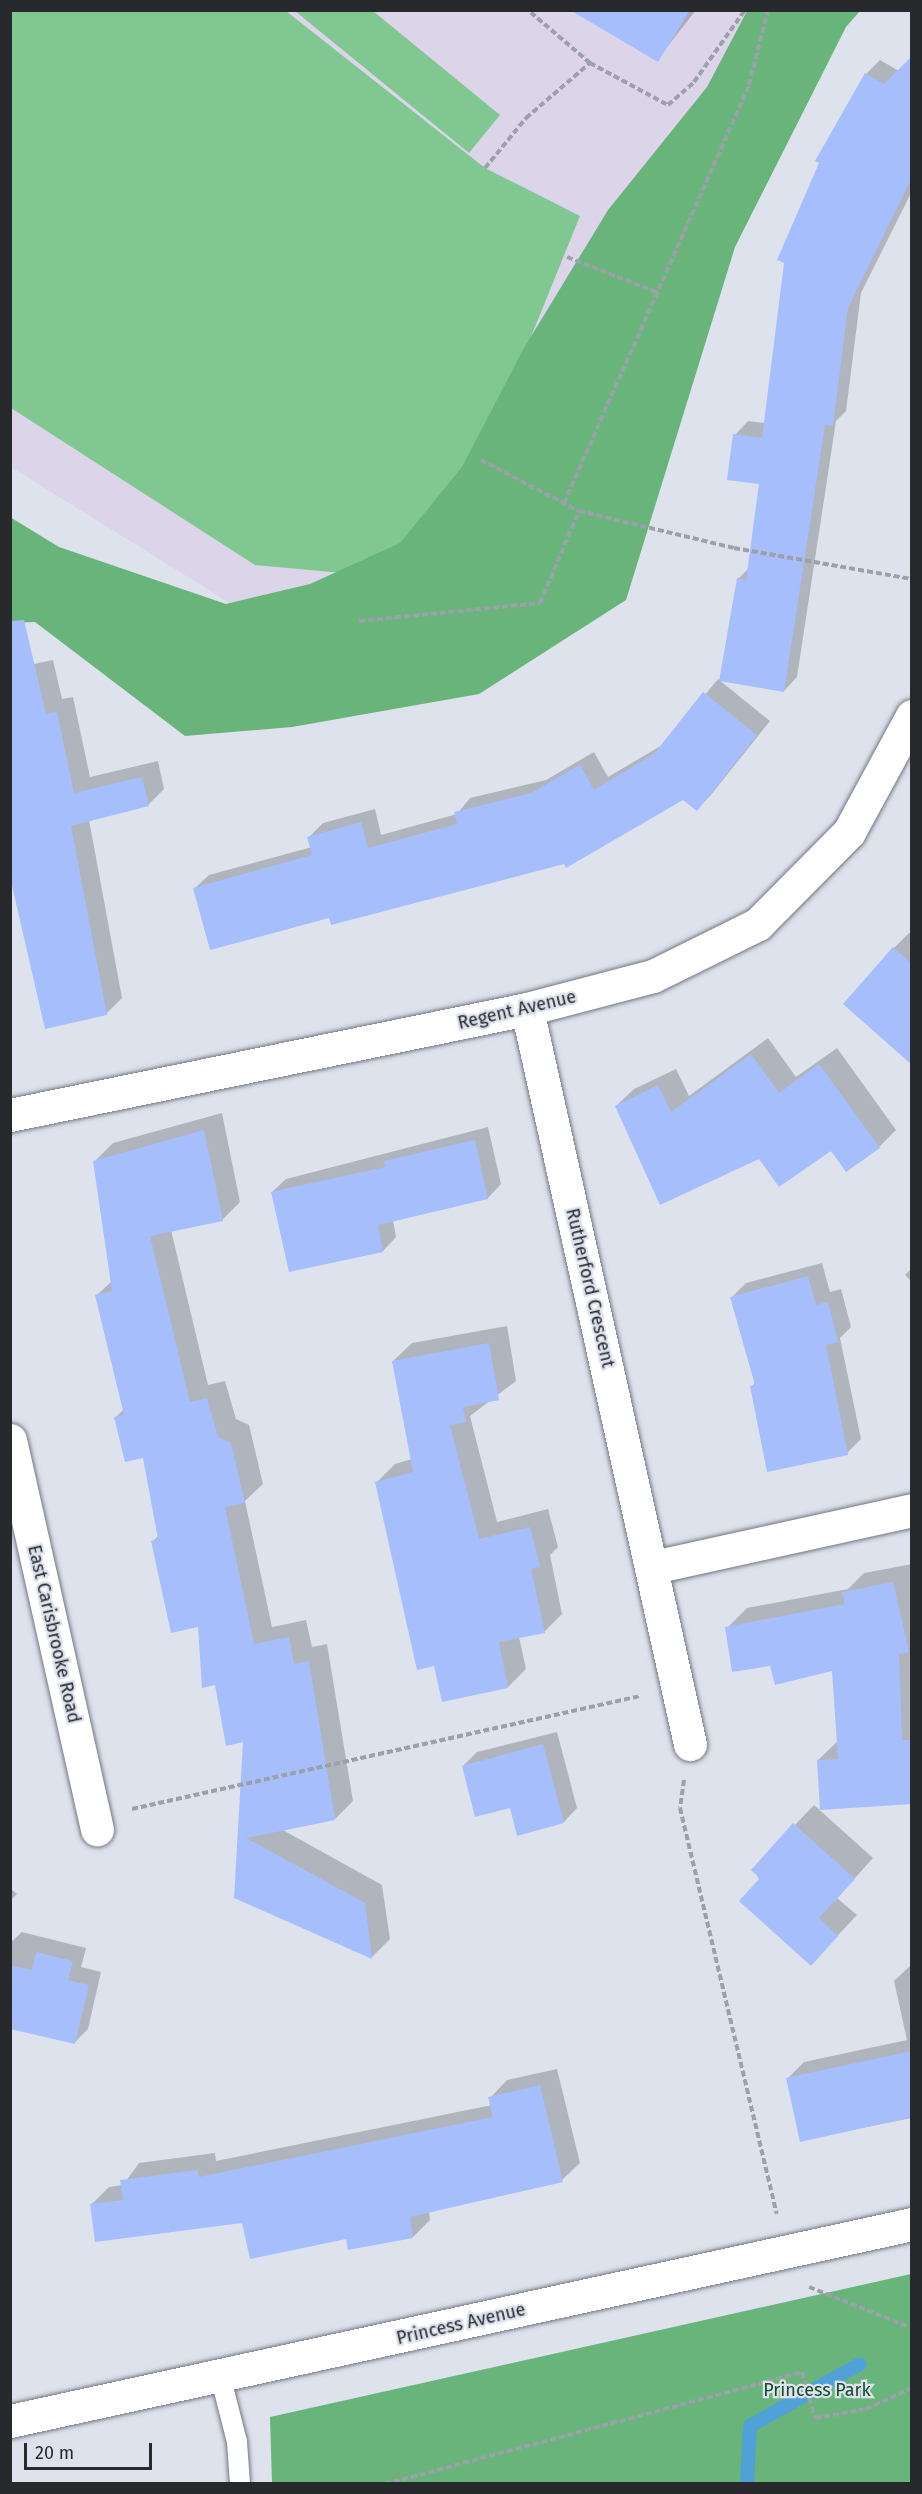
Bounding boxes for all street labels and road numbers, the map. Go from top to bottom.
street label: Regent Avenue [456,986,578,1034]
street label: Rutherford Crescent [561,1206,619,1370]
street label: East Carisbrooke Road [23,1543,85,1725]
street label: Princess Avenue [394,2299,528,2349]

